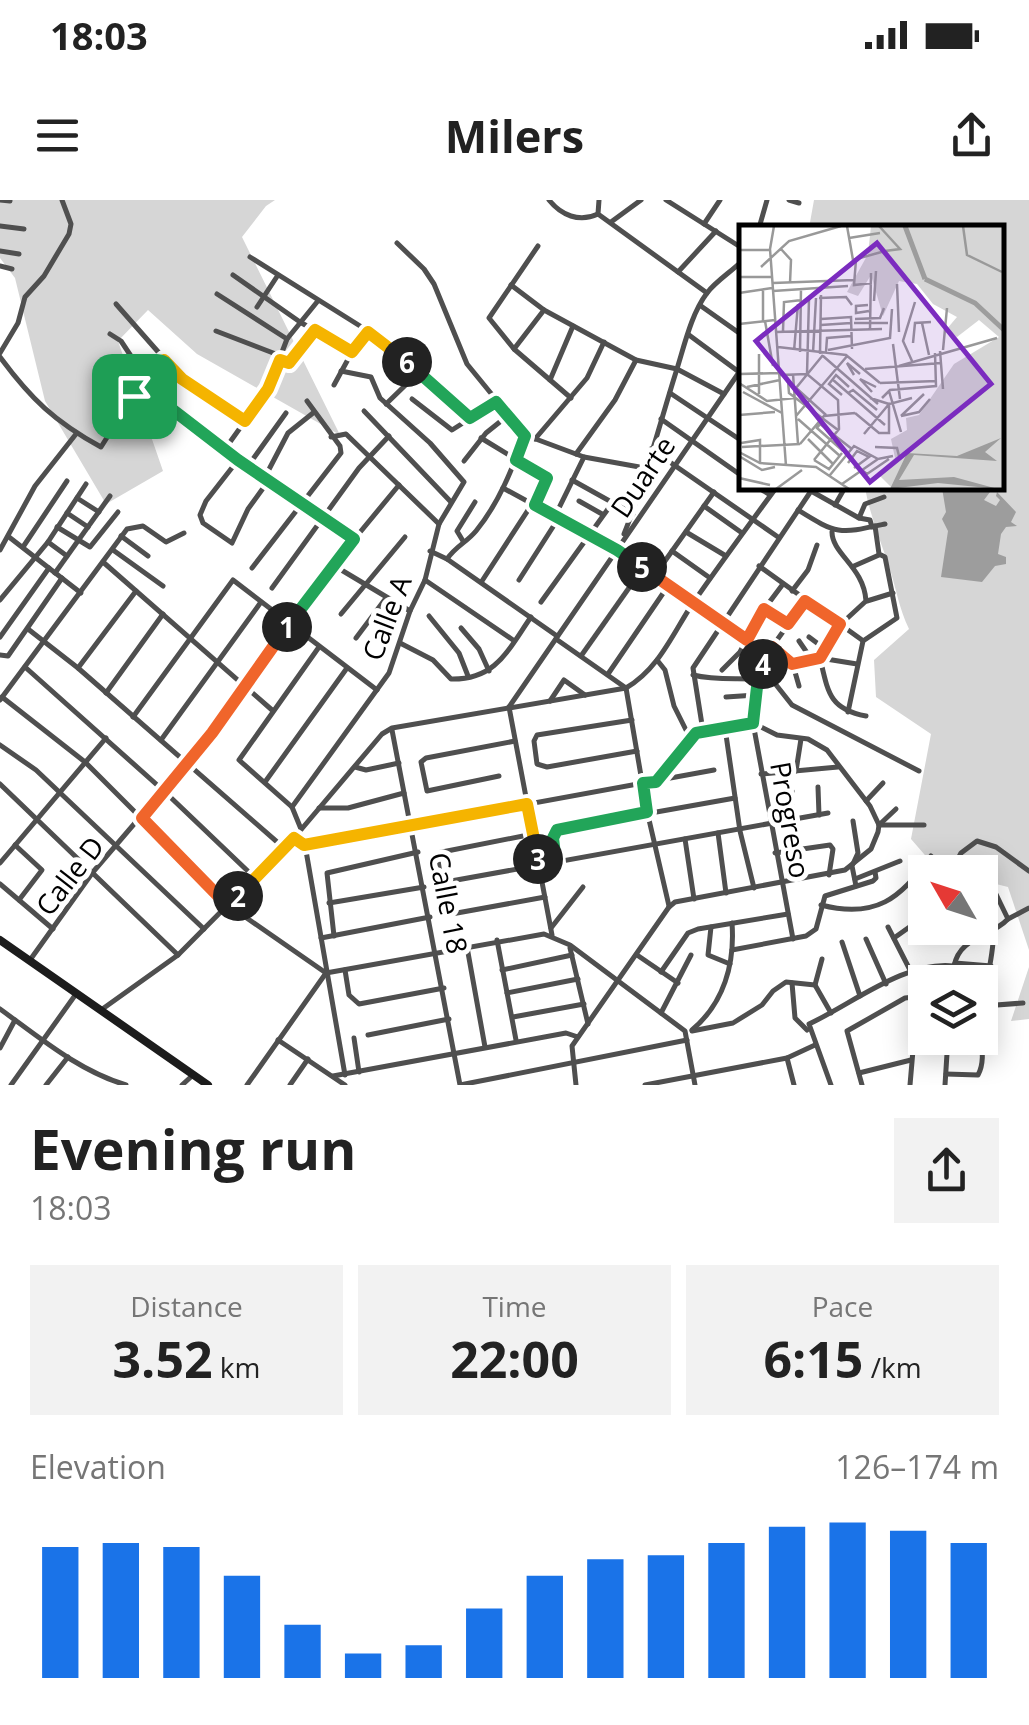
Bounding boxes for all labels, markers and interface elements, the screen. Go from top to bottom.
text: 18:03 [50,9,148,61]
text: Milers [445,105,584,166]
icon: menu [30,108,85,163]
icon: share [944,108,999,163]
inset map [739,225,1004,490]
pin: 6 [382,337,432,387]
text: 6 [399,343,415,381]
pin [92,354,177,439]
icon: arrive [107,369,162,424]
street label: Duarte [601,428,683,524]
pin: 5 [617,542,667,592]
text: 5 [634,548,650,586]
street label: Calle A [353,569,420,666]
pin: 1 [262,602,312,652]
text: 1 [279,608,295,646]
pin: 4 [738,639,788,689]
text: 4 [755,645,771,683]
street label: Progreso [762,759,820,881]
street label: Calle D [26,828,112,923]
pin: 3 [513,834,563,884]
text: 3 [530,840,546,878]
street label: Calle 18 [421,849,477,957]
north arrow [908,855,998,945]
map controls [908,855,998,1055]
pin: 2 [213,871,263,921]
text: 2 [230,877,246,915]
button: layers [908,965,998,1055]
text: Evening run [30,1111,356,1186]
button: share [894,1118,999,1223]
text: 18:03 [30,1186,112,1229]
text: Distance [130,1287,243,1325]
text: Time [482,1287,547,1325]
text: Pace [812,1287,873,1325]
text: 3.52 [113,1325,213,1393]
text: 22:00 [450,1325,579,1393]
text: 6:15 [763,1325,863,1393]
text: km [213,1348,260,1386]
text: /km [863,1348,922,1386]
text: Elevation [30,1445,166,1488]
text: 126–174 m [835,1445,999,1488]

